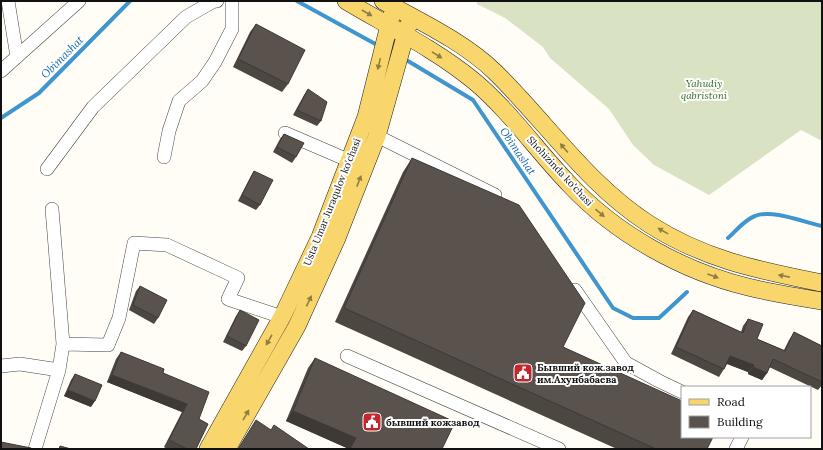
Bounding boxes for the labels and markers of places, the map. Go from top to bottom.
place label: Бывший кож.завод им.Ахунбабаева [537,361,634,386]
public building icon: Бывший кож.завод им.Ахунбабаева [512,362,534,384]
public building icon: бывший кожзавод [361,411,383,433]
place label: бывший кожзавод [386,416,480,429]

